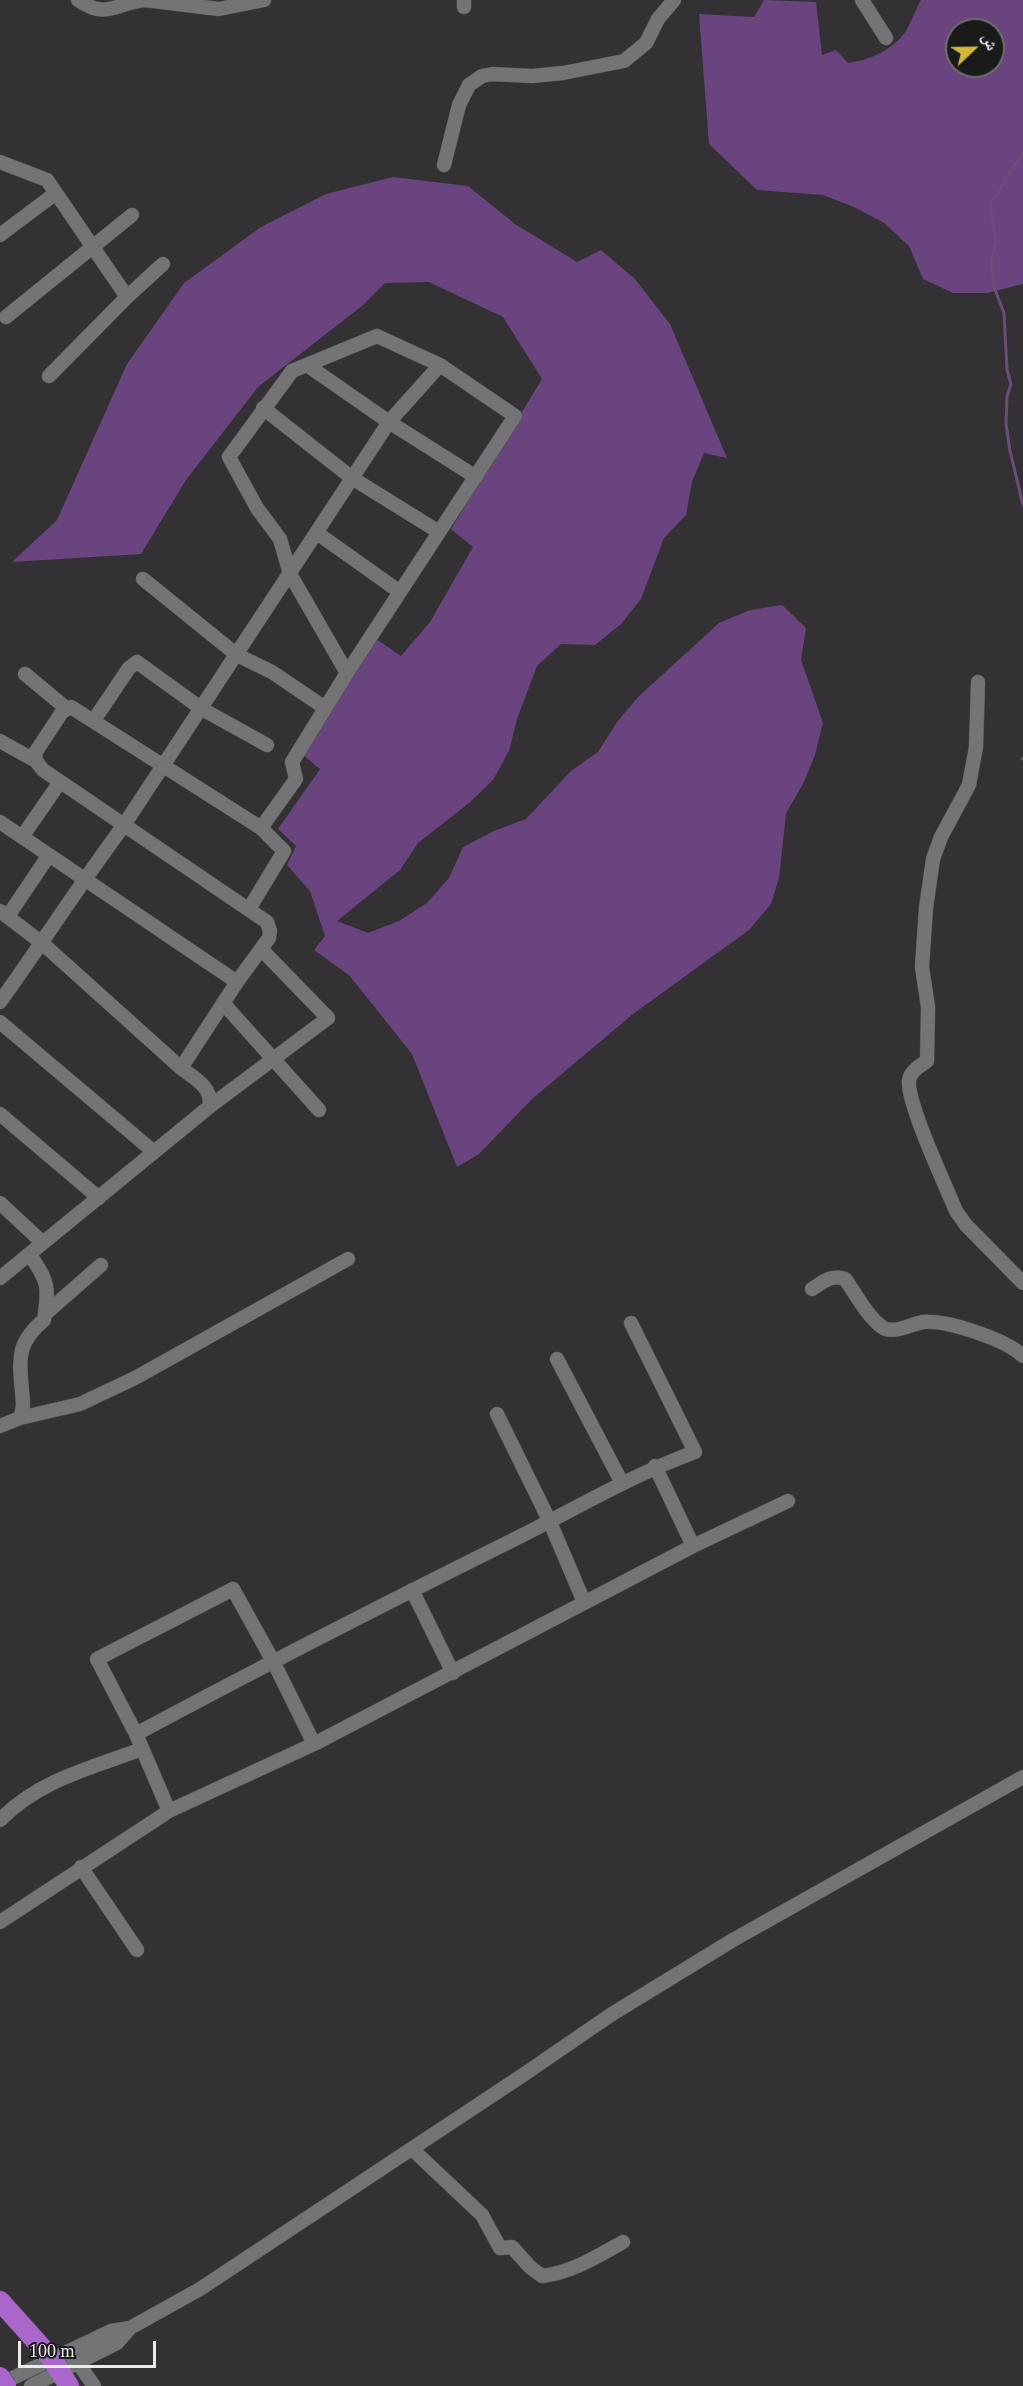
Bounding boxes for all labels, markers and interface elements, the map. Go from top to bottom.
north arrow [945,18,1005,78]
text: ش [979,31,1001,53]
scale bar [21,2329,159,2367]
text: 100 m [29,2341,75,2361]

